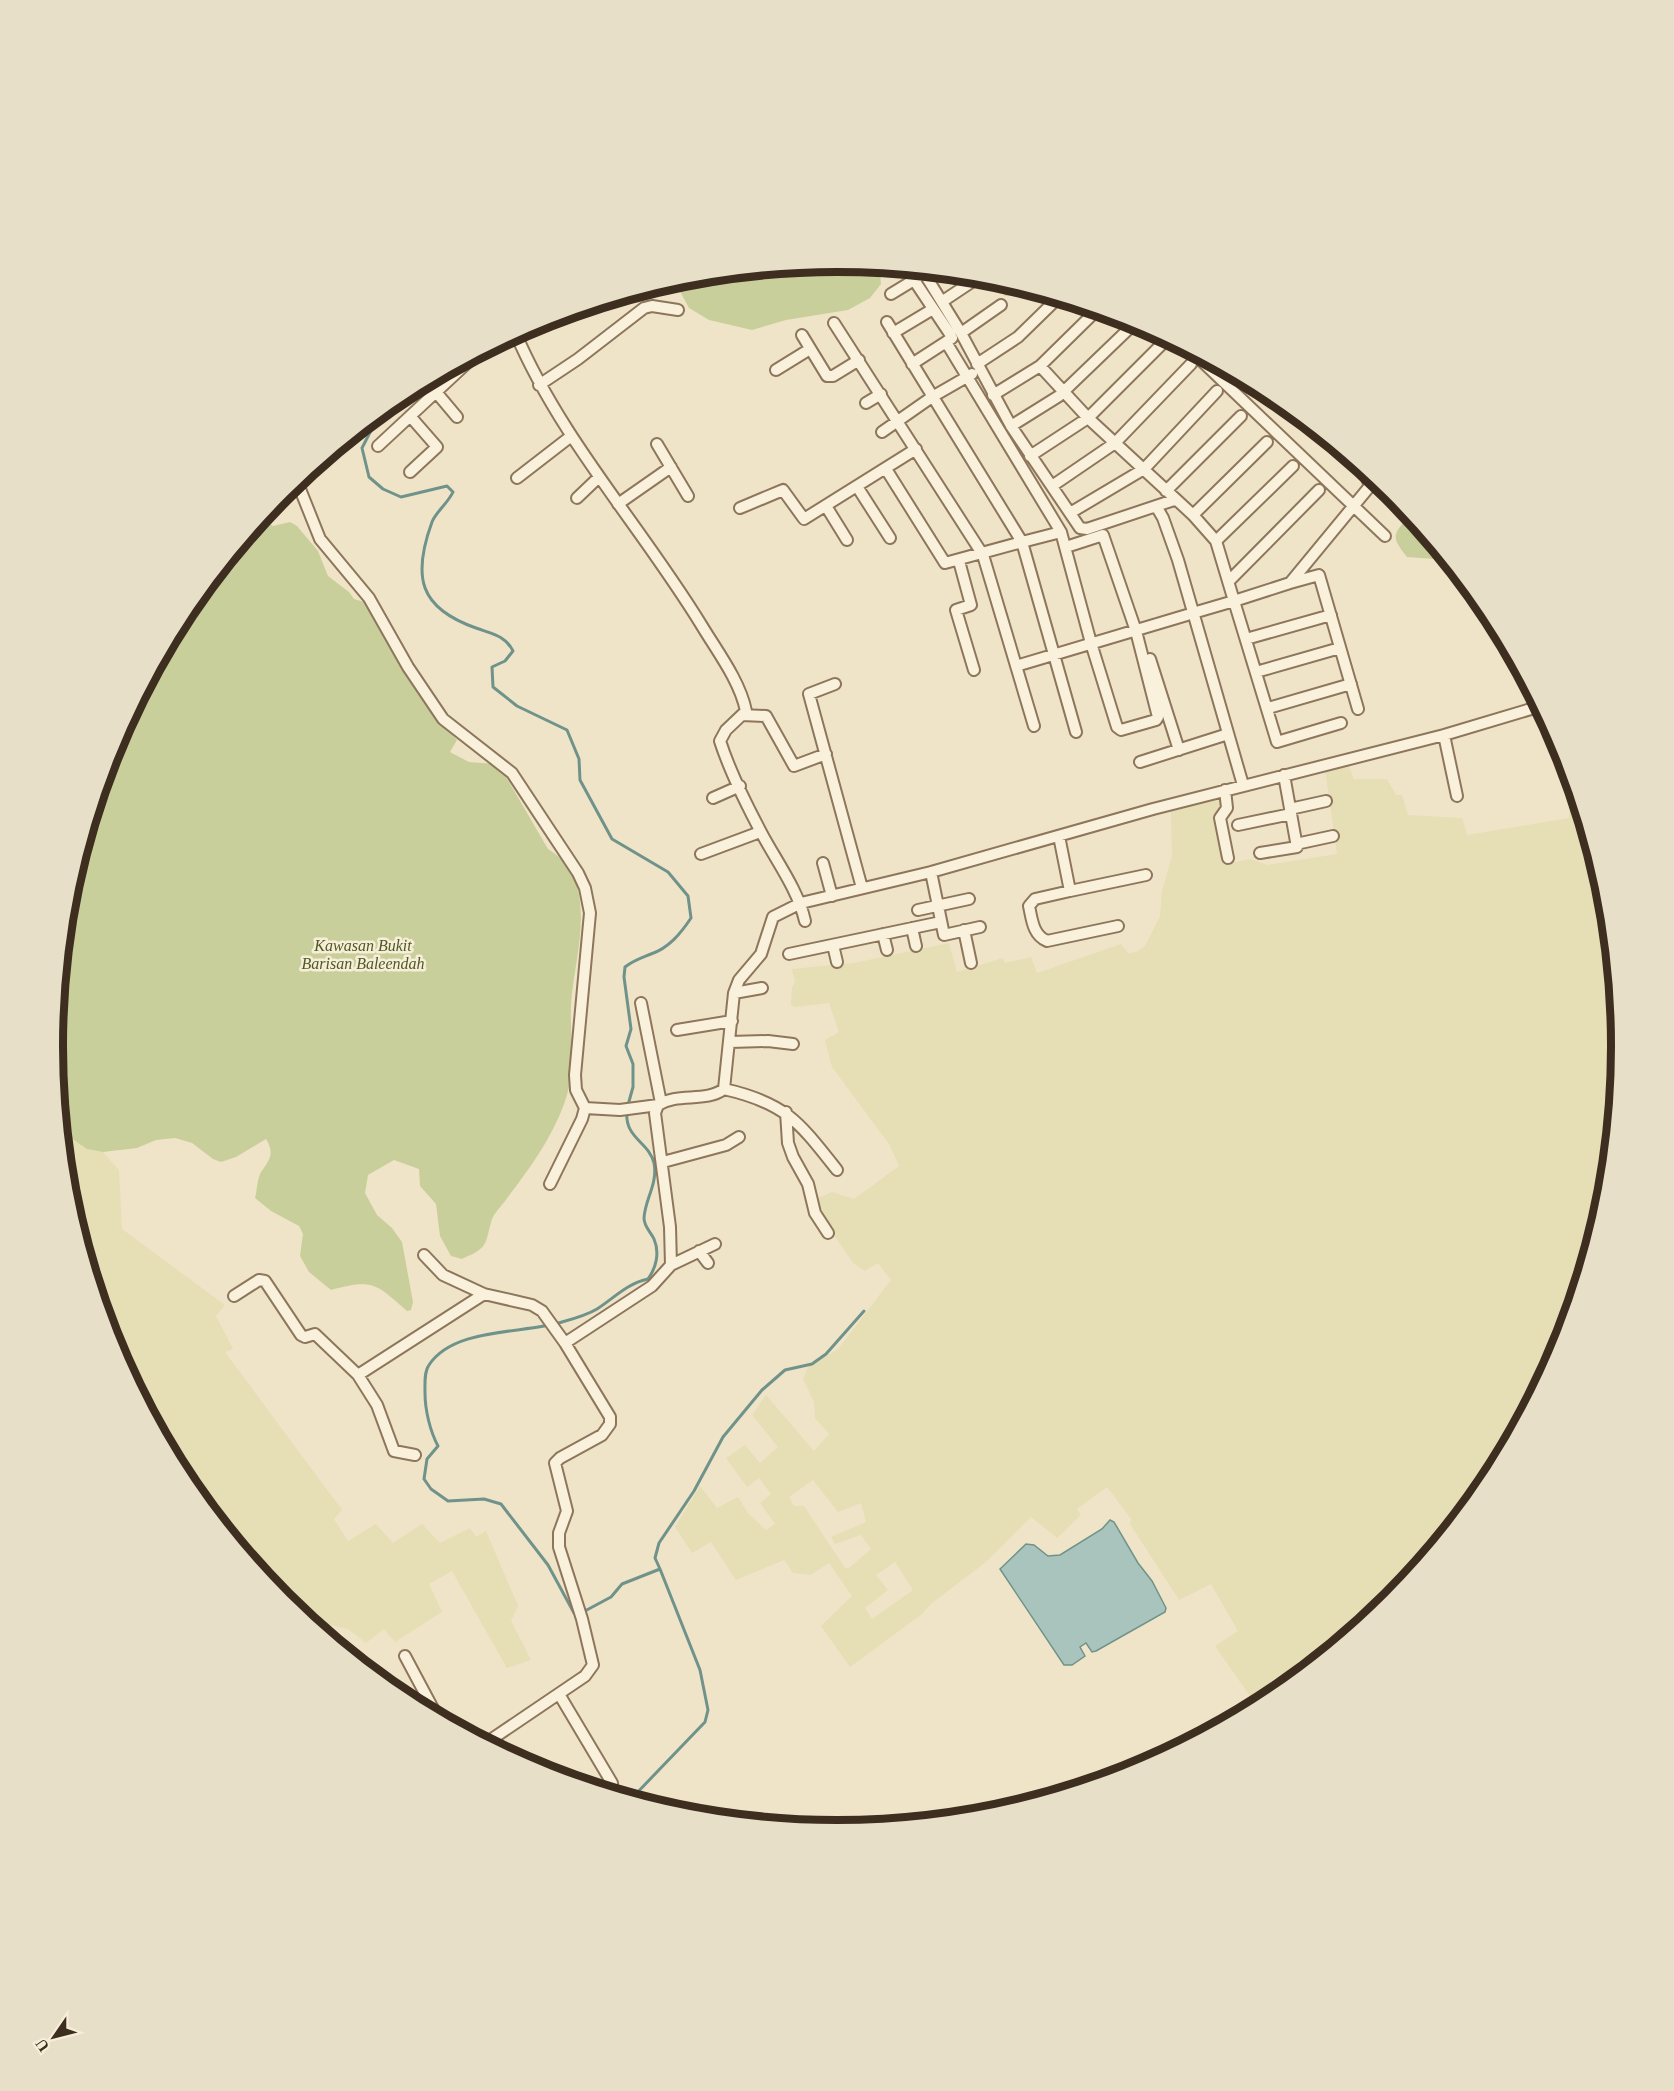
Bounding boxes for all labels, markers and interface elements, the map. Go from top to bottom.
park label: Kawasan Bukit Barisan Baleendah [301,937,425,972]
north arrow [24,2007,84,2067]
text: U [32,2035,52,2055]

